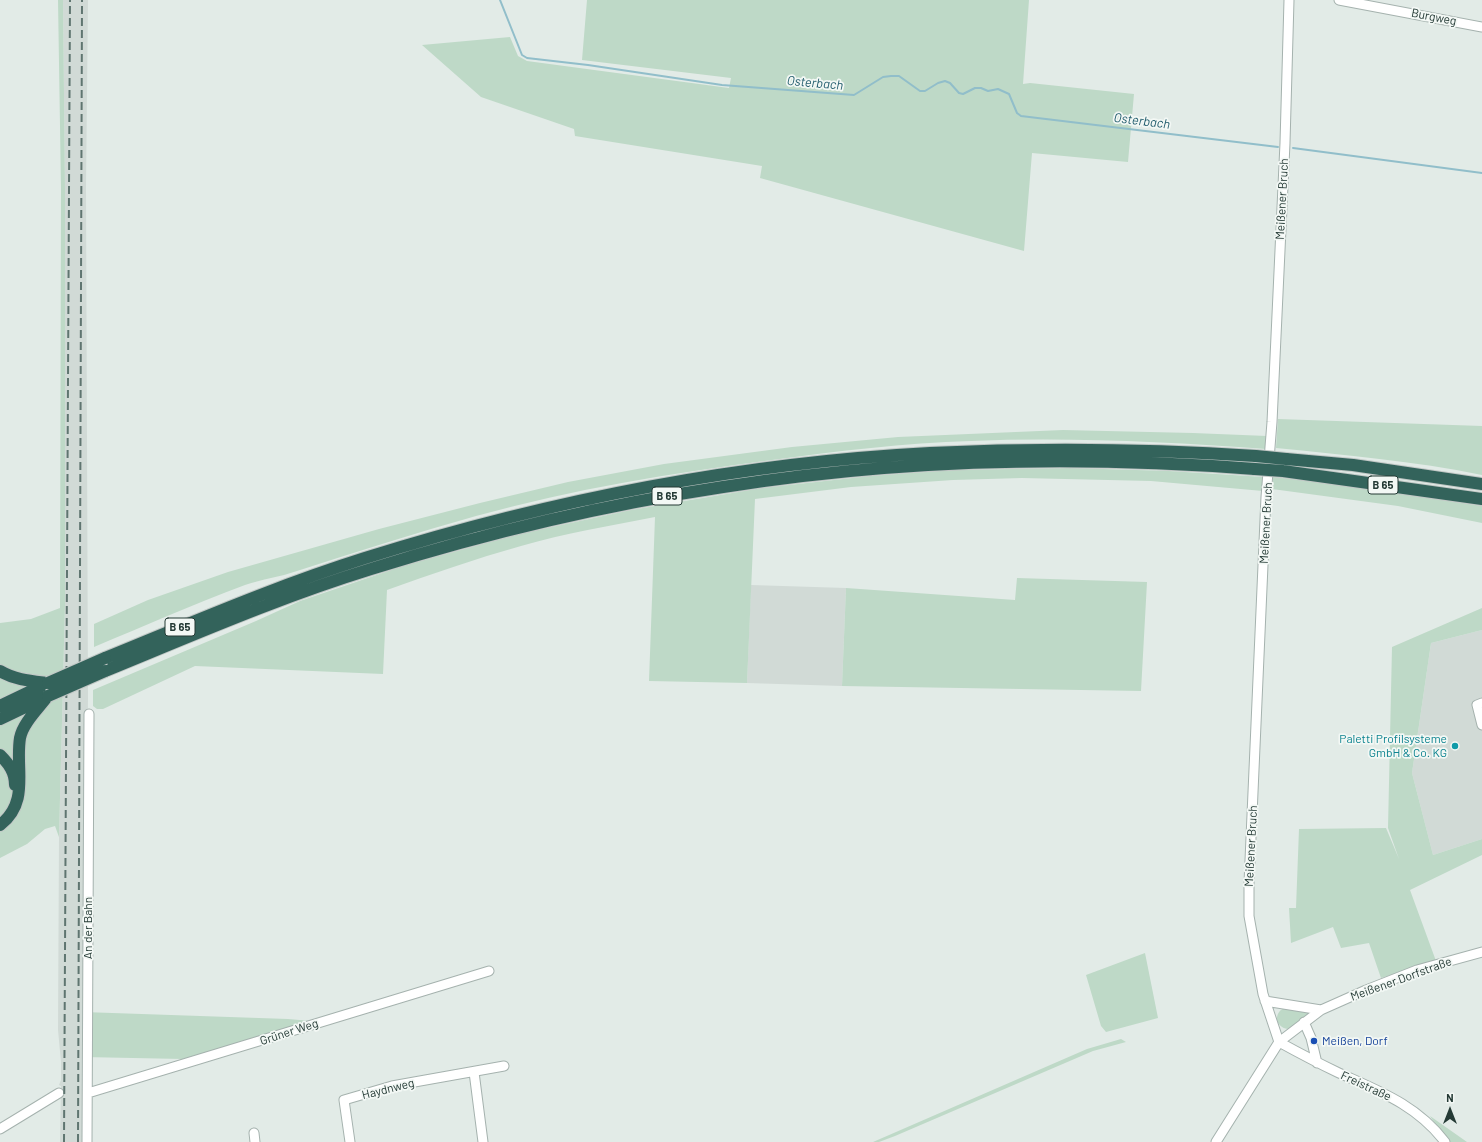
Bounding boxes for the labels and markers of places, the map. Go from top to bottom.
place label: Paletti Profilsysteme GmbH & Co. KG [1339,732,1447,760]
marker: Paletti Profilsysteme GmbH & Co. KG [1450,741,1460,751]
place label: Meißen, Dorf [1322,1034,1388,1048]
marker: Meißen, Dorf [1309,1036,1319,1046]

